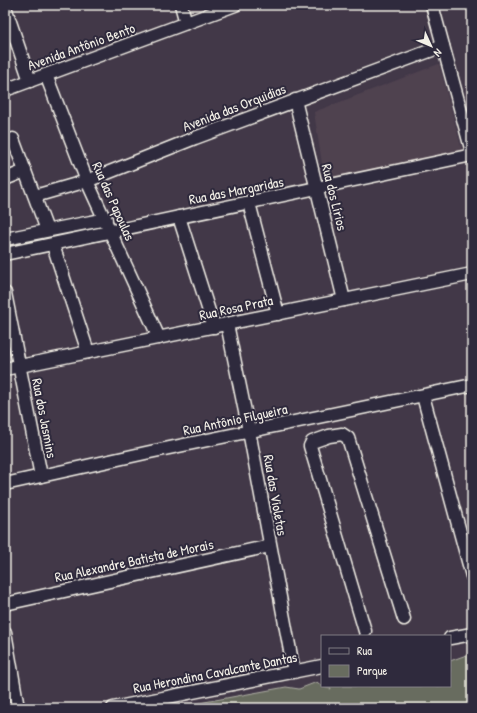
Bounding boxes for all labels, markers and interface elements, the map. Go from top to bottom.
street label: Avenida Antônio Bento [25,18,138,74]
north arrow [411,26,451,66]
text: N [431,46,445,60]
street label: Avenida das Orquidias [180,79,289,136]
street label: Rua das Papoulas [87,159,140,244]
street label: Rua dos Lírios [318,162,352,232]
street label: Rua das Margaridas [187,172,285,209]
street label: Rua Rosa Prata [197,290,275,324]
street label: Rua dos Jasmins [28,377,62,459]
street label: Rua Antônio Filgueira [181,399,290,440]
street label: Rua das Violetas [260,453,292,537]
street label: Rua Alexandre Batista de Morais [53,534,215,586]
legend [321,635,451,687]
text: Rua [357,642,372,659]
street label: Rua Herondina Cavalcante Dantas [131,647,299,697]
text: Parque [357,662,387,679]

